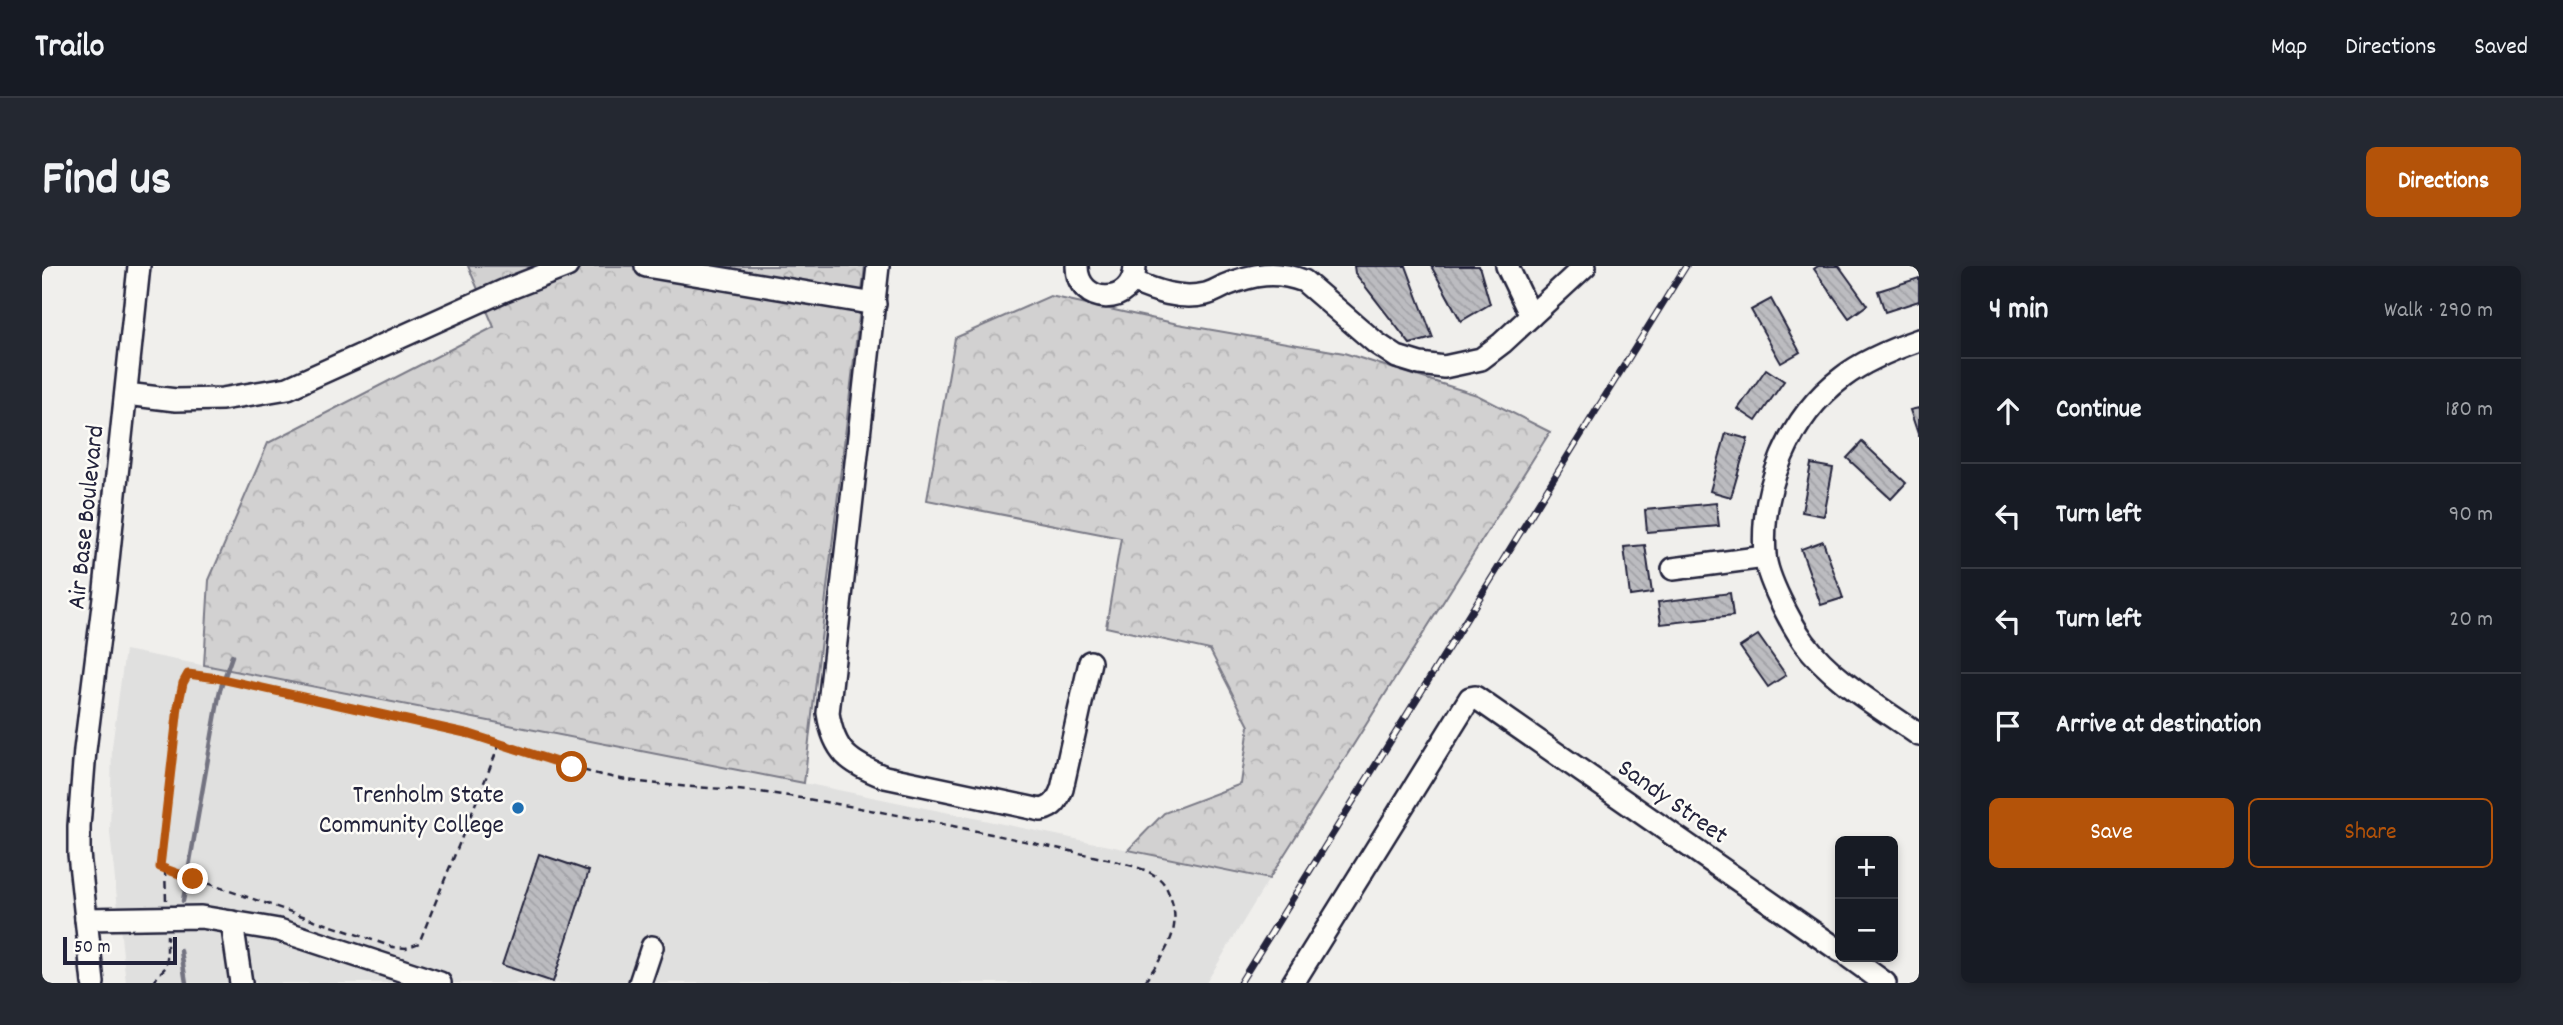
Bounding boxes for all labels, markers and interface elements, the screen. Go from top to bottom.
text: Trailo [35,25,105,72]
text: Map [2271,31,2307,65]
text: Directions [2345,31,2436,65]
text: Saved [2474,31,2528,65]
text: Find us [42,147,171,217]
button: Directions [2366,147,2521,217]
text: 4 min [1989,290,2048,333]
text: Walk · 290 m [2384,295,2493,328]
icon: ahead [1989,392,2027,430]
text: Continue [2056,392,2141,429]
text: 180 m [2445,394,2493,427]
street label: Air Base Boulevard [59,423,116,611]
icon: left [1989,497,2027,535]
text: Turn left [2056,497,2142,534]
text: 90 m [2449,499,2493,532]
icon: left [1989,602,2027,640]
text: Turn left [2056,602,2142,639]
text: 20 m [2449,604,2493,637]
icon: arrive [1989,707,2027,745]
text: Arrive at destination [2056,707,2261,744]
route start [556,751,587,782]
street label: Sandy Street [1609,751,1735,855]
place label: Trenholm State Community College [319,778,504,845]
button: Save [1989,798,2234,868]
button: Share [2248,798,2493,868]
marker: Trenholm State Community College [510,800,526,816]
map controls [1835,836,1898,962]
button: + [1835,836,1898,899]
route end [177,863,208,894]
button: − [1835,899,1898,962]
scale bar [63,934,177,966]
text: 50 m [74,935,111,962]

